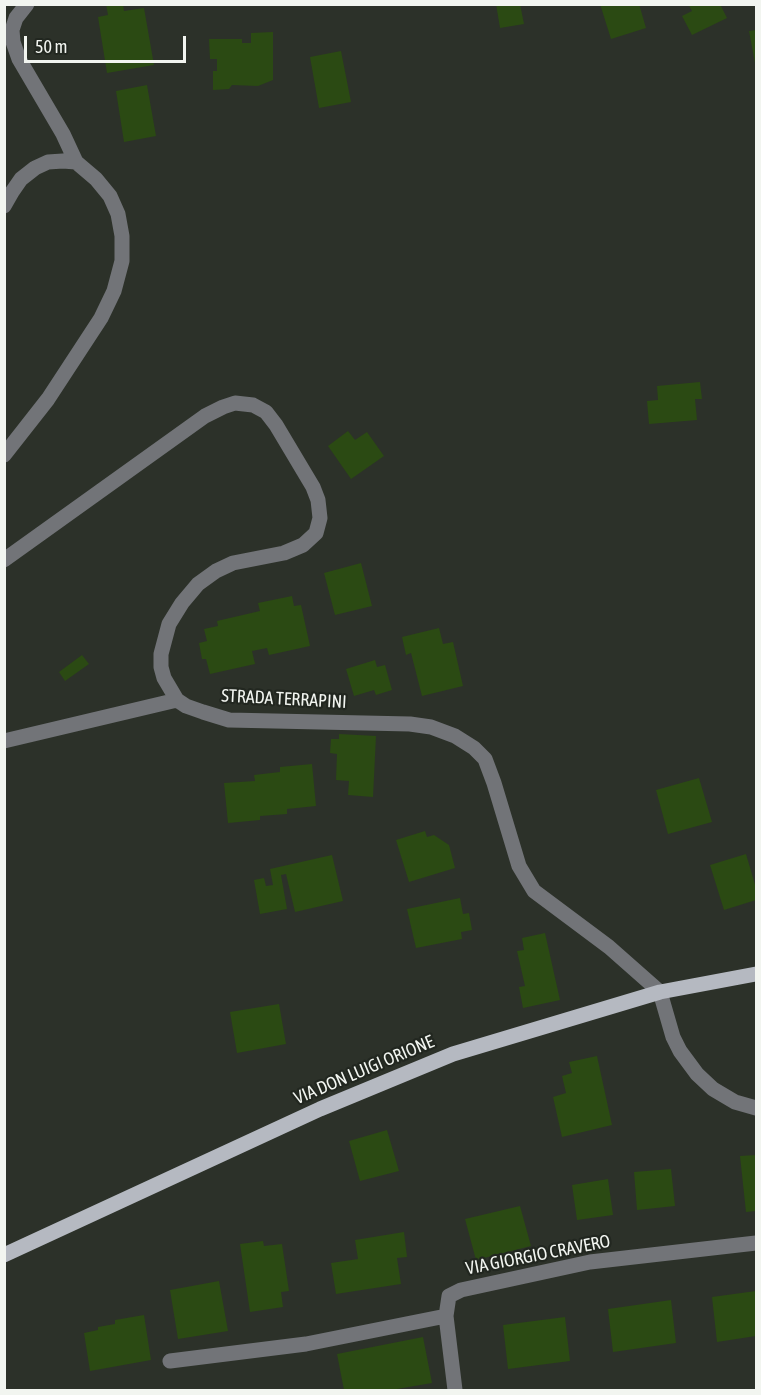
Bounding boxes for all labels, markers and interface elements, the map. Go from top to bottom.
scale bar [27,24,189,62]
text: 50 m [35,36,67,57]
street label: STRADA TERRAPINI [221,685,347,713]
street label: VIA DON LUIGI ORIONE [291,1031,437,1109]
street label: VIA GIORGIO CRAVERO [464,1230,612,1280]

